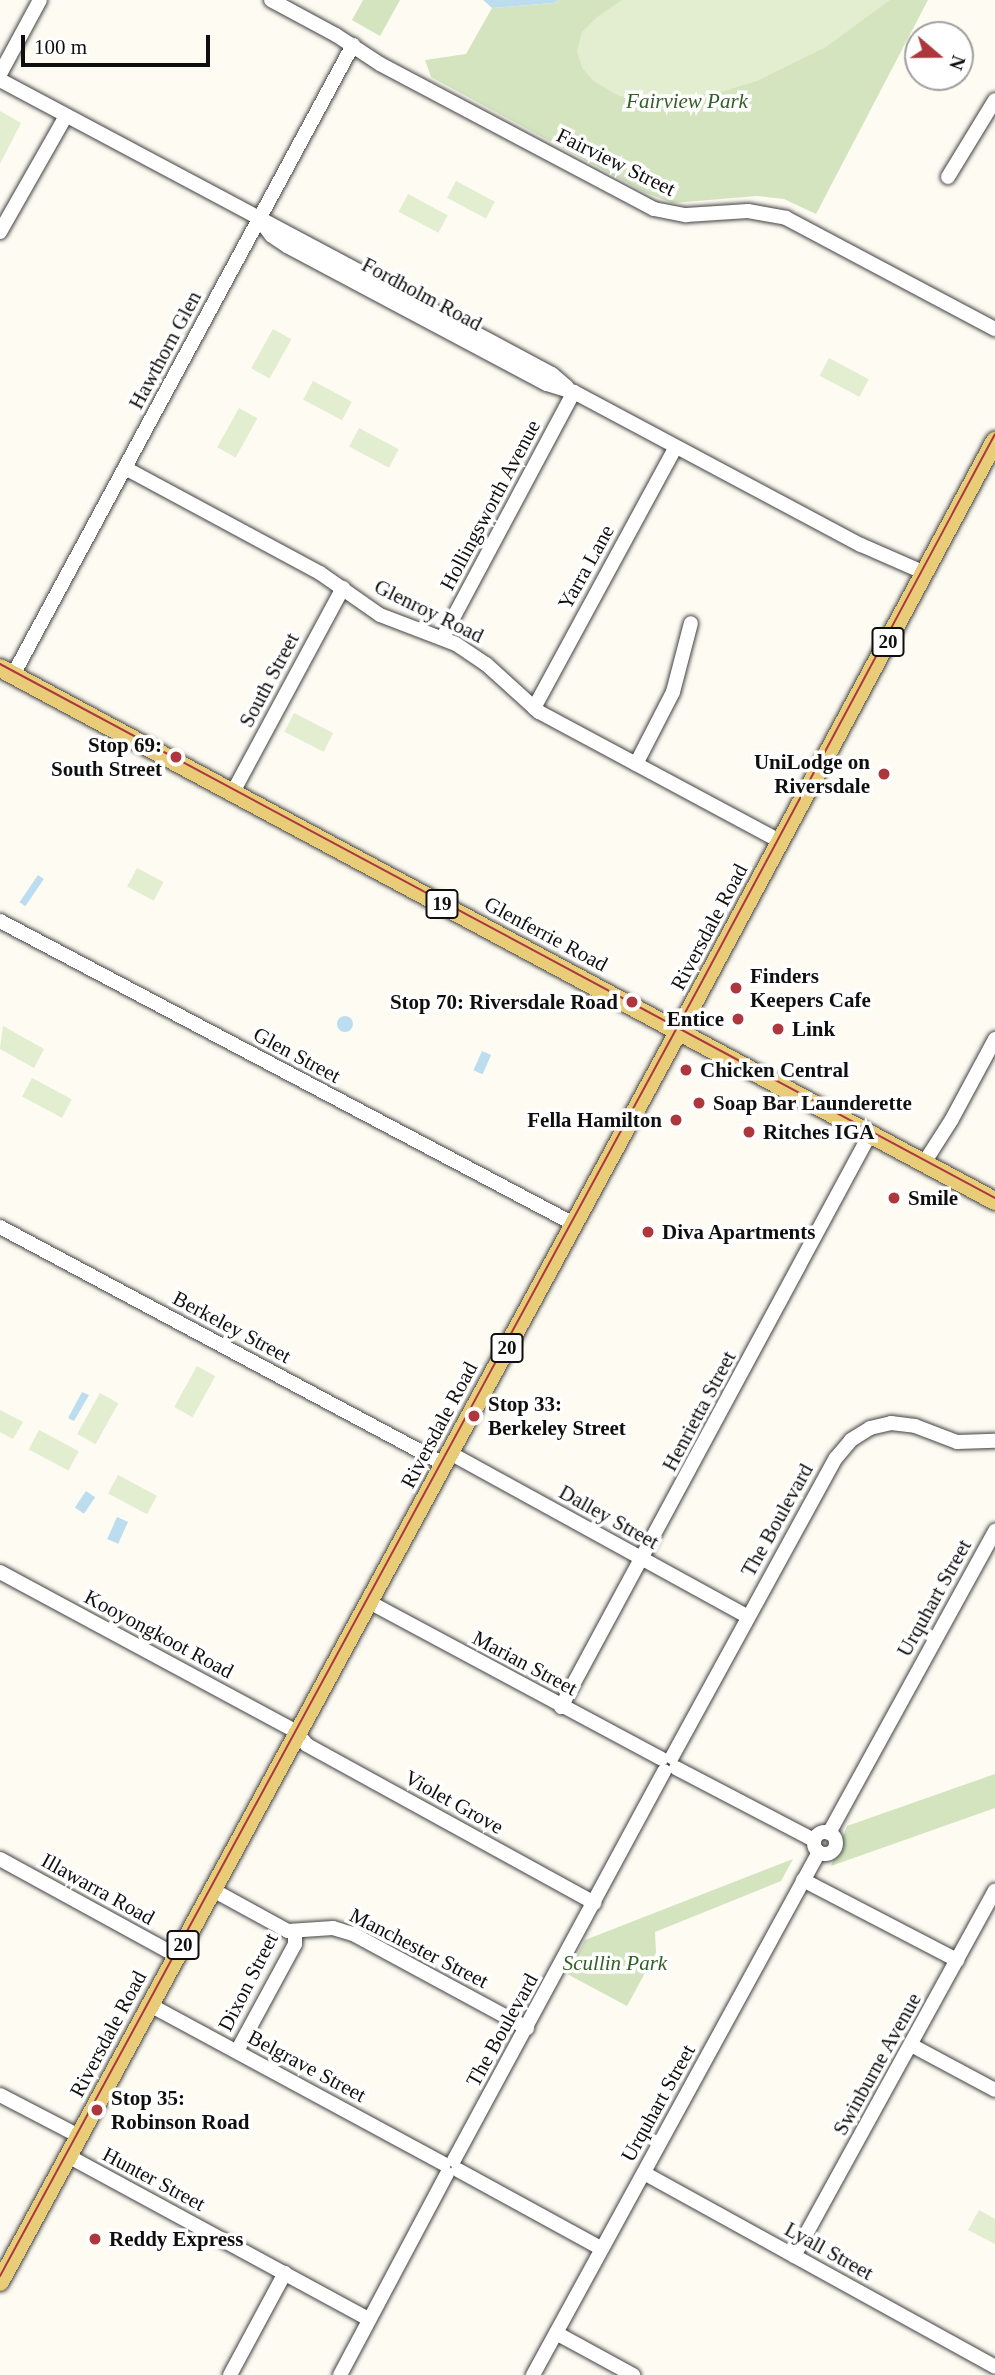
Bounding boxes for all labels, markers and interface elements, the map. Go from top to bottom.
scale bar [24,21,214,65]
north arrow [904,21,974,91]
text: 100 m [34,35,87,59]
text: N [945,53,970,73]
park label: Fairview Park [626,88,748,114]
street label: Fairview Street [553,122,679,202]
street label: Fordholm Road [358,252,486,336]
street label: Hawthorn Glen [123,287,207,413]
street label: Hollingsworth Avenue [434,415,546,595]
street label: Yarra Lane [552,520,620,614]
street label: Glenroy Road [370,574,488,648]
road number: 20 [870,626,906,657]
street label: South Street [234,629,304,731]
place label: Stop 69: South Street [51,732,162,782]
marker: Stop 69: South Street [168,749,184,765]
place label: UniLodge on Riversdale [754,749,870,799]
marker: UniLodge on Riversdale [876,766,892,782]
street label: Riversdale Road [665,860,753,994]
road number: 19 [424,888,460,920]
street label: Glenferrie Road [480,891,612,977]
place label: Finders Keepers Cafe [750,963,871,1013]
marker: Finders Keepers Cafe [728,980,744,996]
place label: Stop 70: Riversdale Road [390,989,618,1015]
marker: Stop 70: Riversdale Road [624,994,640,1010]
place label: Entice [667,1006,724,1032]
marker: Entice [730,1011,746,1027]
place label: Link [792,1016,835,1042]
marker: Link [770,1021,786,1037]
street label: Glen Street [249,1022,345,1088]
place label: Chicken Central [700,1057,849,1083]
marker: Chicken Central [678,1062,694,1078]
place label: Soap Bar Launderette [713,1090,912,1116]
marker: Soap Bar Launderette [691,1095,707,1111]
place label: Fella Hamilton [527,1107,662,1133]
marker: Fella Hamilton [668,1112,684,1128]
place label: Ritches IGA [763,1119,874,1145]
marker: Ritches IGA [741,1124,757,1140]
place label: Smile [908,1185,958,1211]
marker: Smile [886,1190,902,1206]
place label: Diva Apartments [662,1219,817,1245]
marker: Diva Apartments [640,1224,656,1240]
street label: Berkeley Street [169,1285,295,1369]
road number: 20 [490,1332,524,1364]
street label: Henrietta Street [657,1347,741,1475]
street label: Riversdale Road [395,1358,483,1492]
place label: Stop 33: Berkeley Street [488,1391,626,1441]
marker: Stop 33: Berkeley Street [466,1408,482,1424]
street label: The Boulevard [736,1459,818,1581]
street label: Dalley Street [555,1479,663,1555]
street label: Urquhart Street [891,1535,977,1661]
street label: Kooyongkoot Road [80,1584,238,1684]
street label: Marian Street [468,1625,582,1701]
street label: Violet Grove [400,1765,508,1839]
street label: Illawarra Road [37,1848,159,1930]
street label: Manchester Street [345,1902,493,1994]
road number: 20 [166,1929,200,1960]
street label: Dixon Street [213,1929,283,2035]
park label: Scullin Park [563,1950,667,1976]
street label: Riversdale Road [64,1967,152,2101]
street label: The Boulevard [461,1969,543,2091]
street label: Swinburne Avenue [827,1988,927,2140]
street label: Belgrave Street [244,2024,370,2108]
street label: Urquhart Street [615,2040,701,2166]
place label: Stop 35: Robinson Road [111,2085,249,2135]
marker: Stop 35: Robinson Road [89,2102,105,2118]
street label: Hunter Street [98,2141,210,2217]
street label: Lyall Street [780,2216,878,2286]
place label: Reddy Express [109,2226,243,2252]
marker: Reddy Express [87,2231,103,2247]

